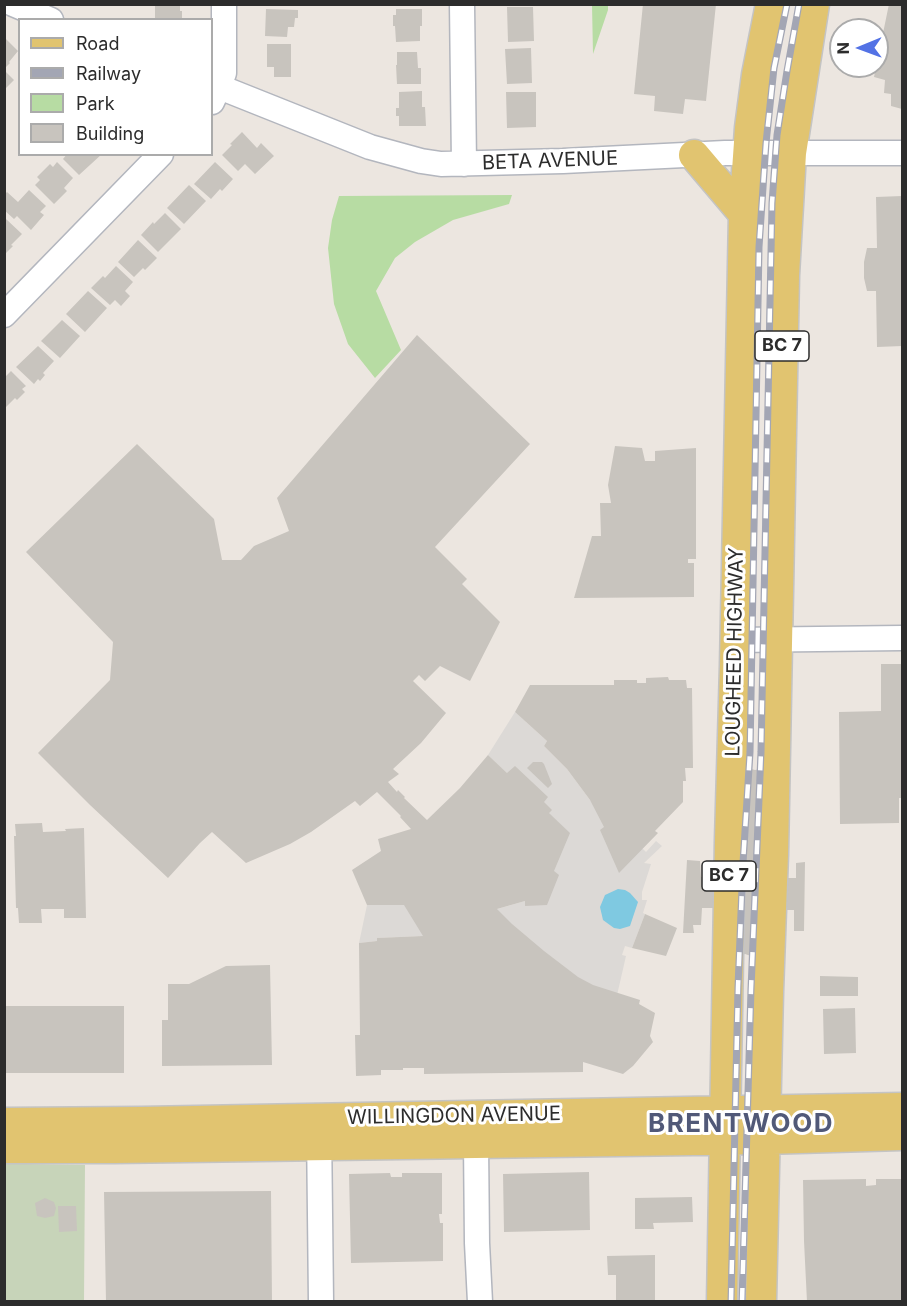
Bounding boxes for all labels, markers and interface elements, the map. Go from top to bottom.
legend [18,18,213,156]
north arrow [829,18,889,78]
text: Road [76,33,119,54]
text: N [833,42,853,55]
text: Railway [76,63,141,84]
text: Park [76,93,115,114]
text: Building [76,123,144,144]
street label: BETA AVENUE [482,147,618,175]
road number: BC 7 [755,331,809,361]
street label: LOUGHEED HIGHWAY [721,547,749,757]
road number: BC 7 [702,861,756,891]
street label: WILLINGDON AVENUE [347,1102,561,1130]
district label: BRENTWOOD [648,1108,834,1140]

